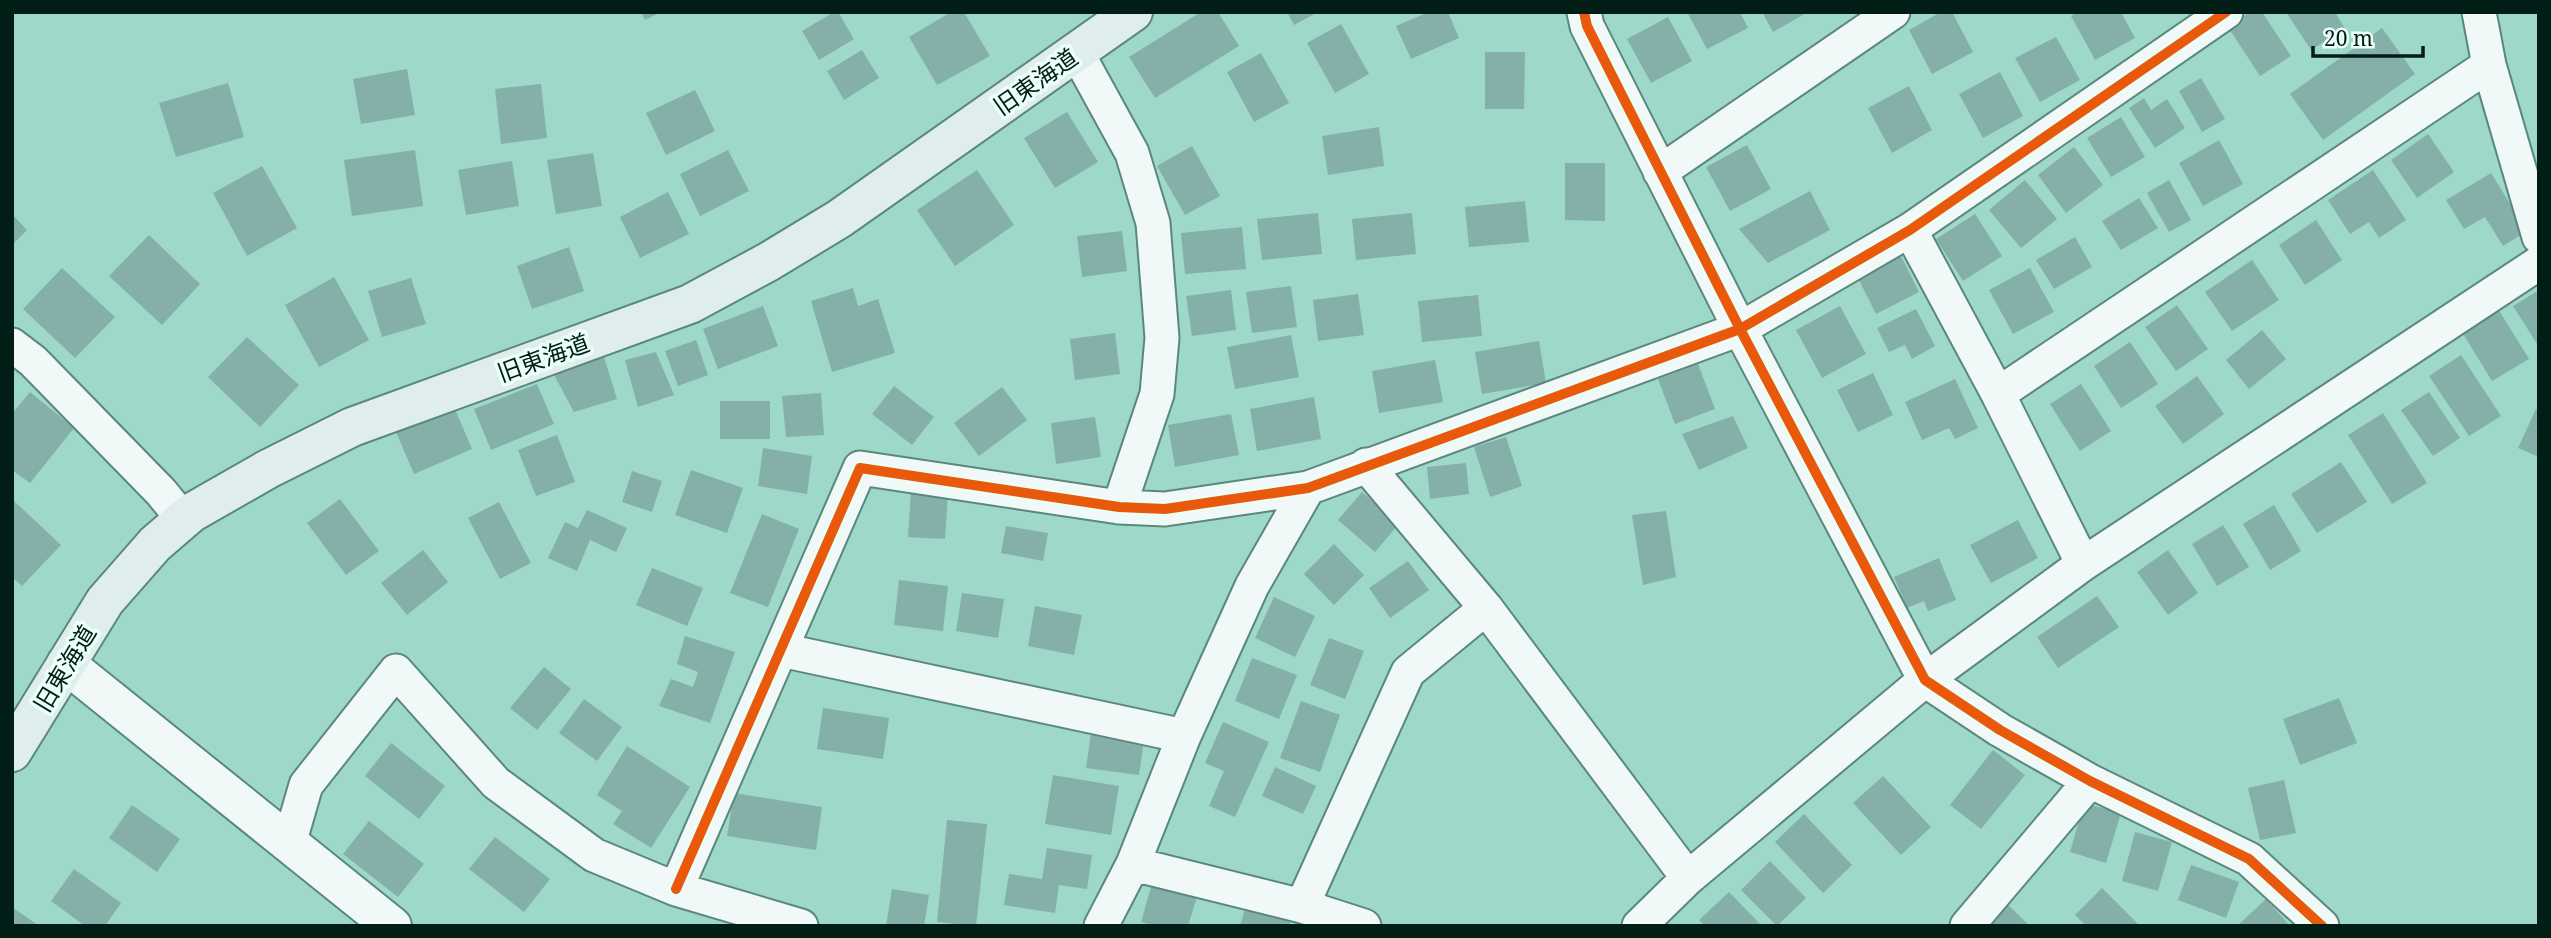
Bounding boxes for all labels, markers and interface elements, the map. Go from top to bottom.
scale bar [2313,14,2423,58]
text: 20 m [2324,24,2373,52]
street label: 旧東海道 [986,40,1084,122]
street label: 旧東海道 [492,325,594,389]
street label: 旧東海道 [25,618,103,718]

